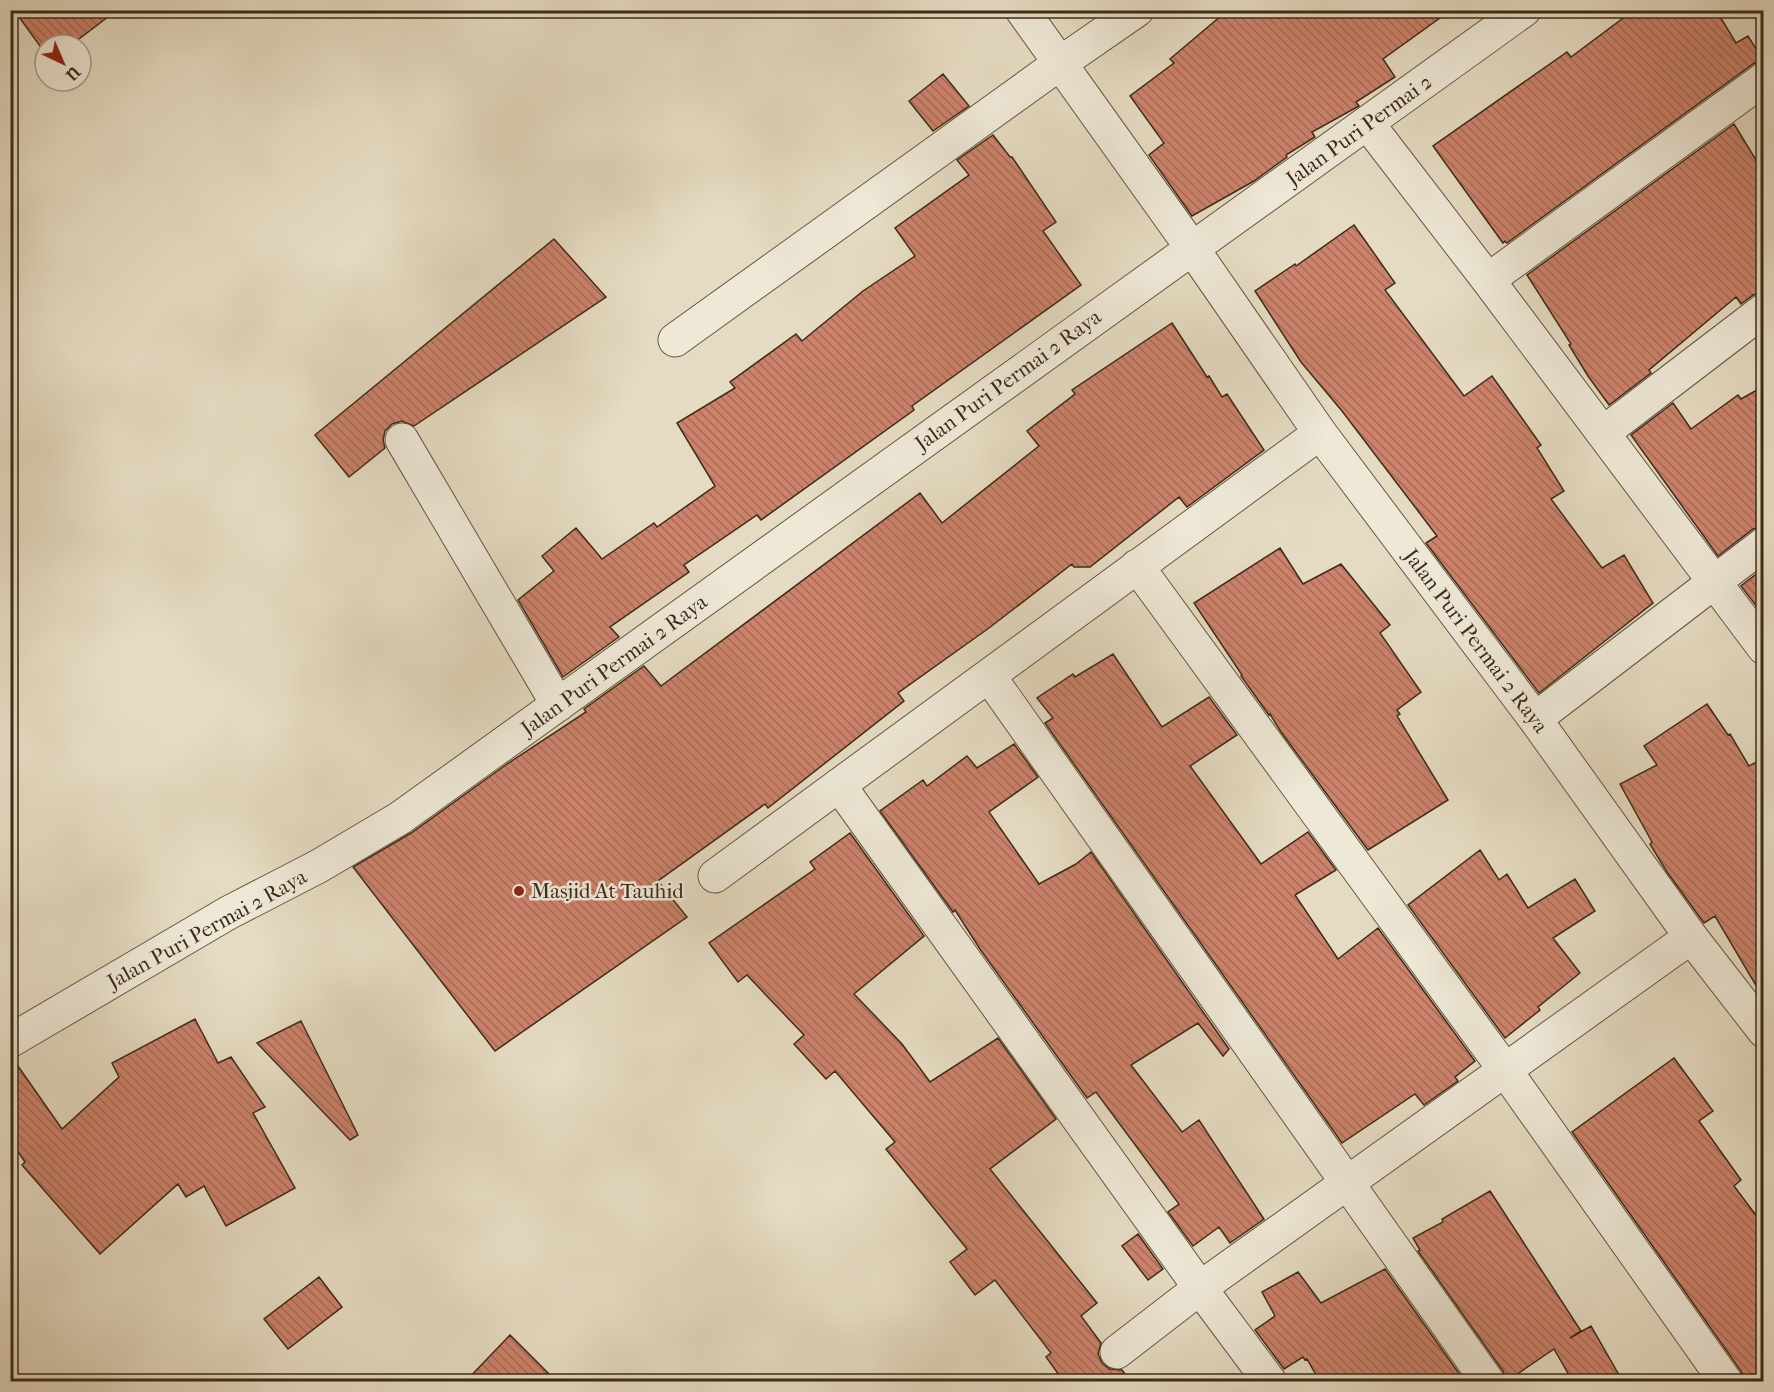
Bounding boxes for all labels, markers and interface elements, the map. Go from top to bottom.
north arrow [33,33,93,93]
text: U [62,62,85,85]
street label: Jalan Puri Permai 2 [1280,69,1436,192]
street label: Jalan Puri Permai 2 Raya [909,304,1106,457]
street label: Jalan Puri Permai 2 Raya [1398,543,1553,738]
street label: Jalan Puri Permai 2 Raya [515,589,712,742]
street label: Jalan Puri Permai 2 Raya [102,864,311,995]
place label: Masjid At Tauhid [531,879,684,903]
marker: Masjid At Tauhid [512,884,526,898]

